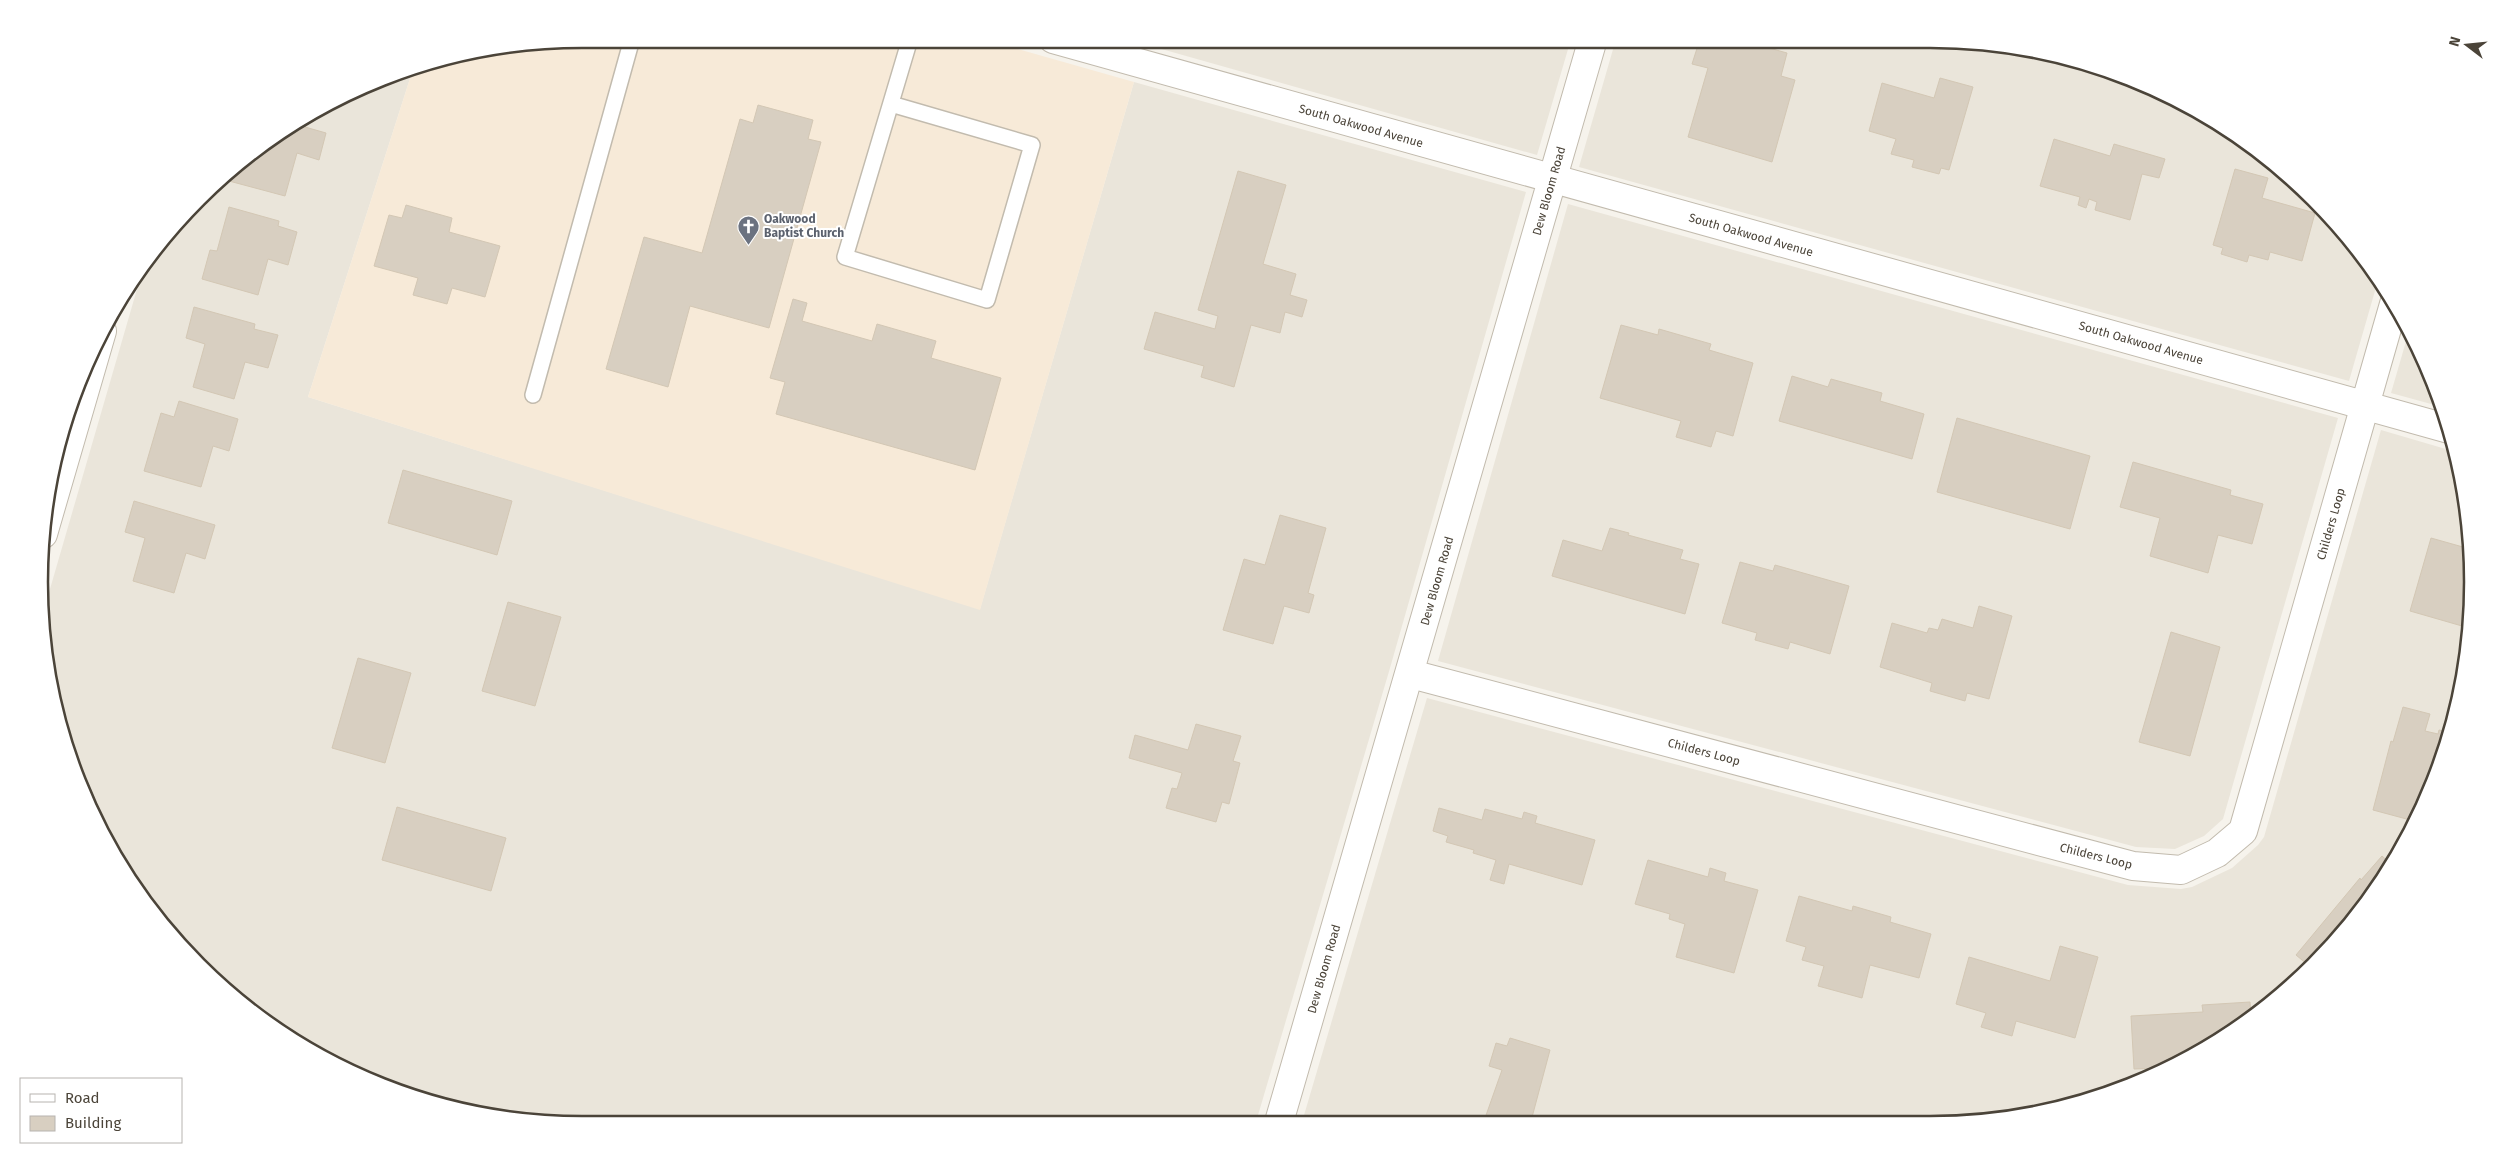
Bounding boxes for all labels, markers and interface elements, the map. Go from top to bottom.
north arrow [2442,20,2492,70]
text: N [2446,35,2464,48]
street label: South Oakwood Avenue [1297,102,1425,150]
street label: Dew Bloom Road [1530,145,1568,237]
street label: South Oakwood Avenue [1687,211,1815,259]
place label: Oakwood Baptist Church [764,212,844,240]
church icon: Oakwood Baptist Church [736,214,760,245]
street label: South Oakwood Avenue [2077,319,2205,367]
street label: Childers Loop [2314,486,2348,562]
street label: Dew Bloom Road [1418,535,1456,627]
street label: Childers Loop [1666,736,1742,768]
street label: Childers Loop [2058,840,2134,872]
street label: Dew Bloom Road [1305,923,1343,1015]
legend [20,1078,182,1143]
text: Road [65,1089,100,1107]
text: Building [65,1114,121,1132]

